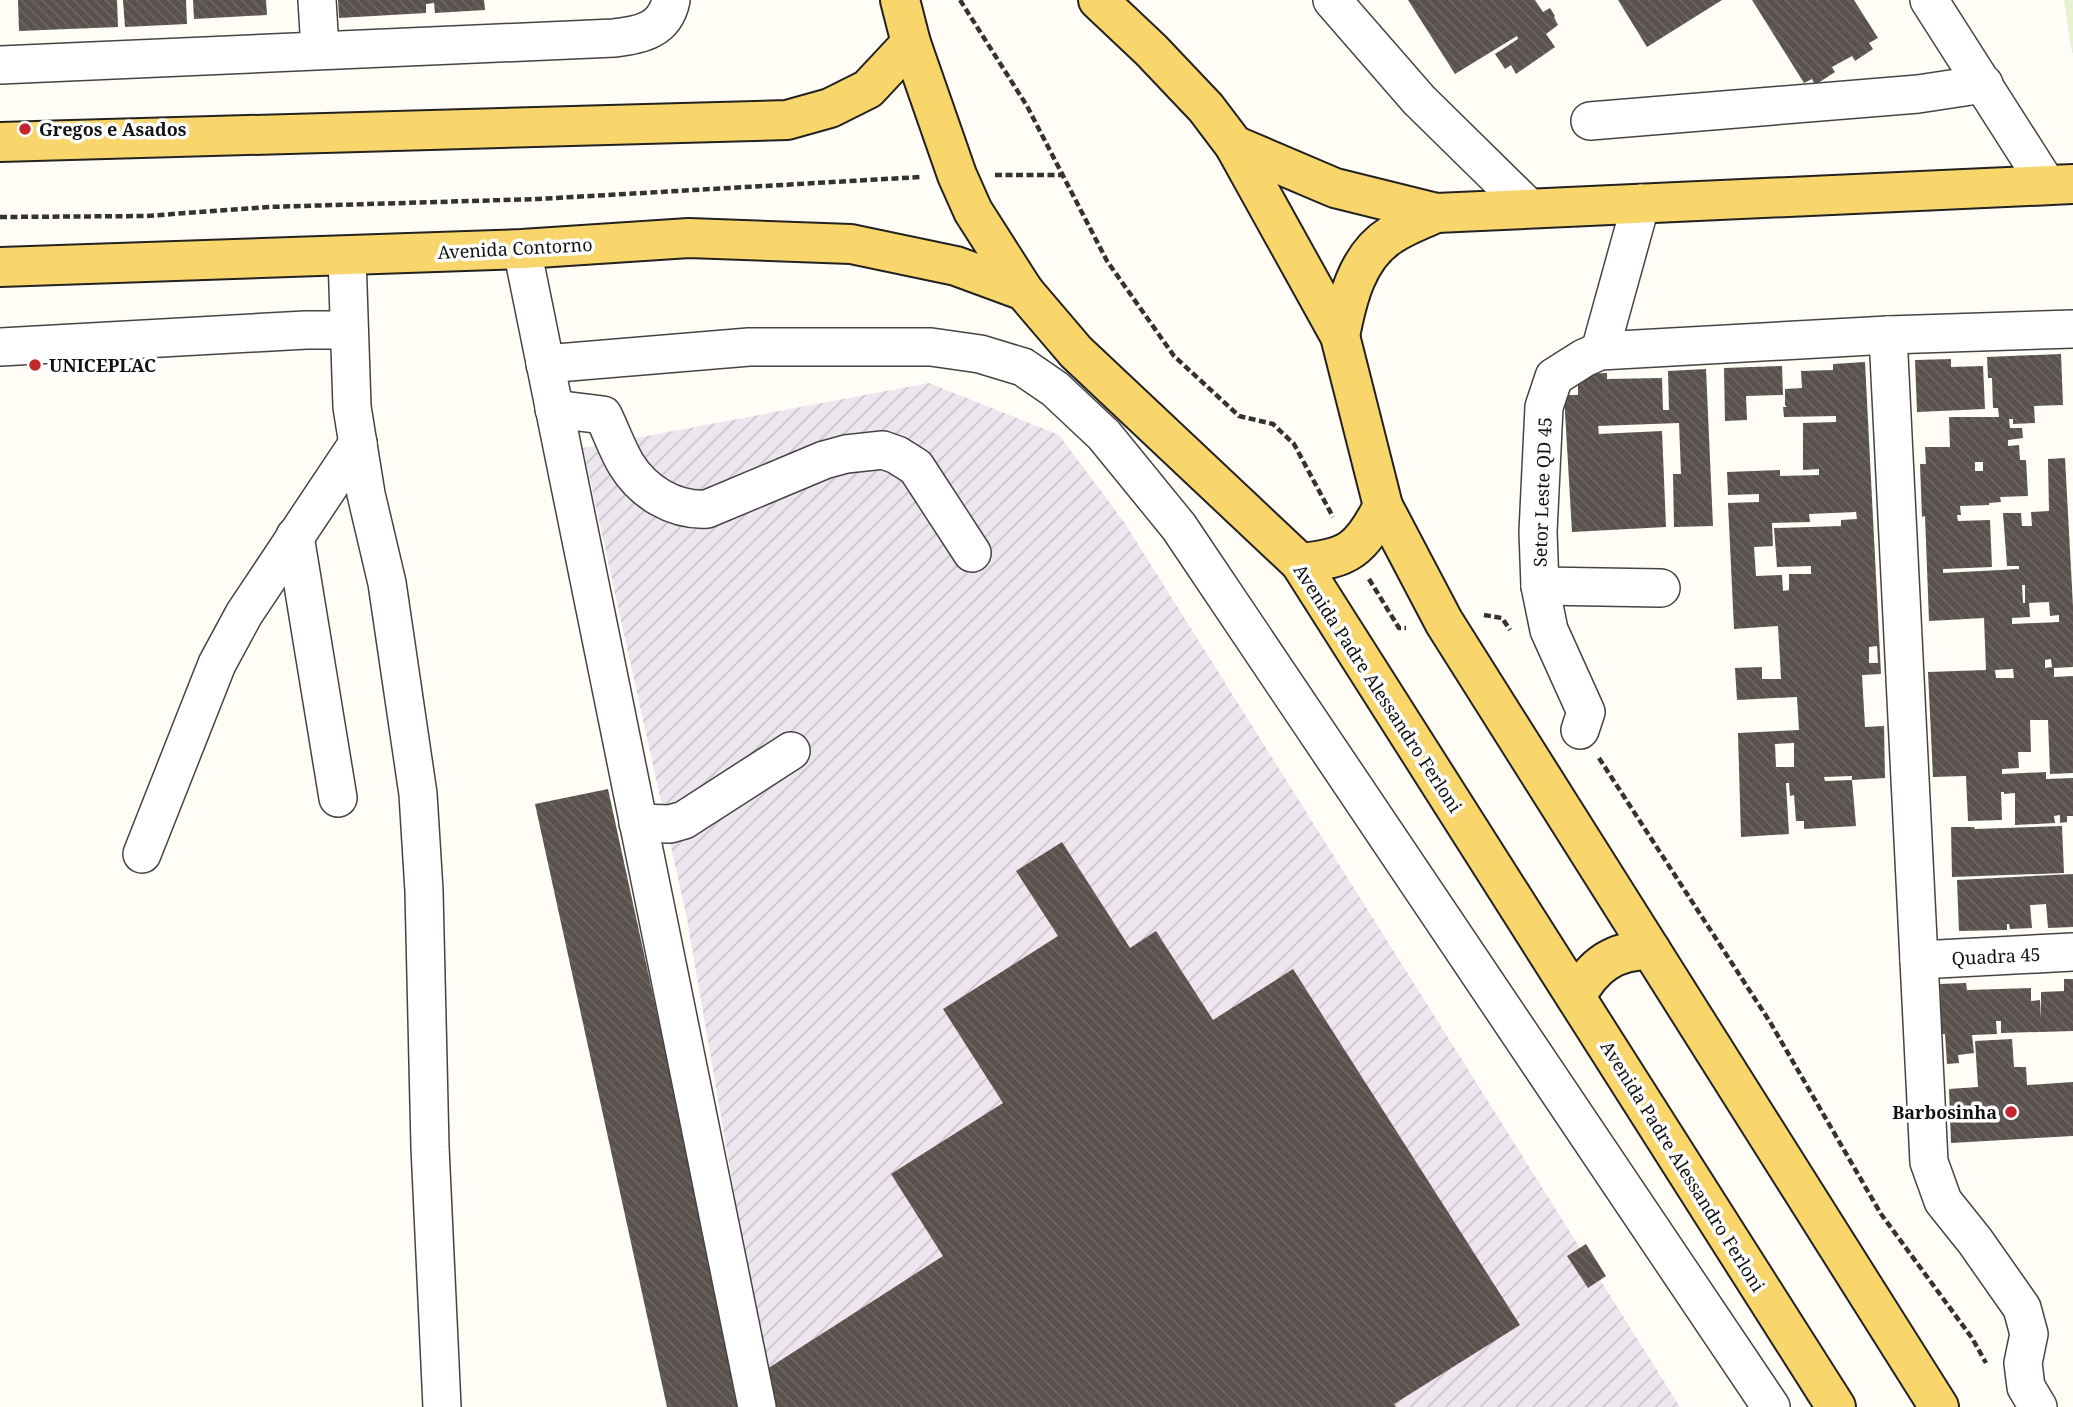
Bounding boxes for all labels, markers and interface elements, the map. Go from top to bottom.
place label: Gregos e Asados [39,117,187,141]
marker: Gregos e Asados [17,121,33,137]
street label: Avenida Contorno [437,232,593,264]
place label: UNICEPLAC [49,353,156,377]
marker: UNICEPLAC [27,357,43,373]
street label: Setor Leste QD 45 [1527,417,1557,567]
street label: Avenida Padre Alessandro Ferloni [1289,559,1468,817]
street label: Quadra 45 [1951,942,2041,970]
street label: Avenida Padre Alessandro Ferloni [1596,1036,1771,1296]
place label: Barbosinha [1892,1100,1997,1124]
marker: Barbosinha [2003,1104,2019,1120]

